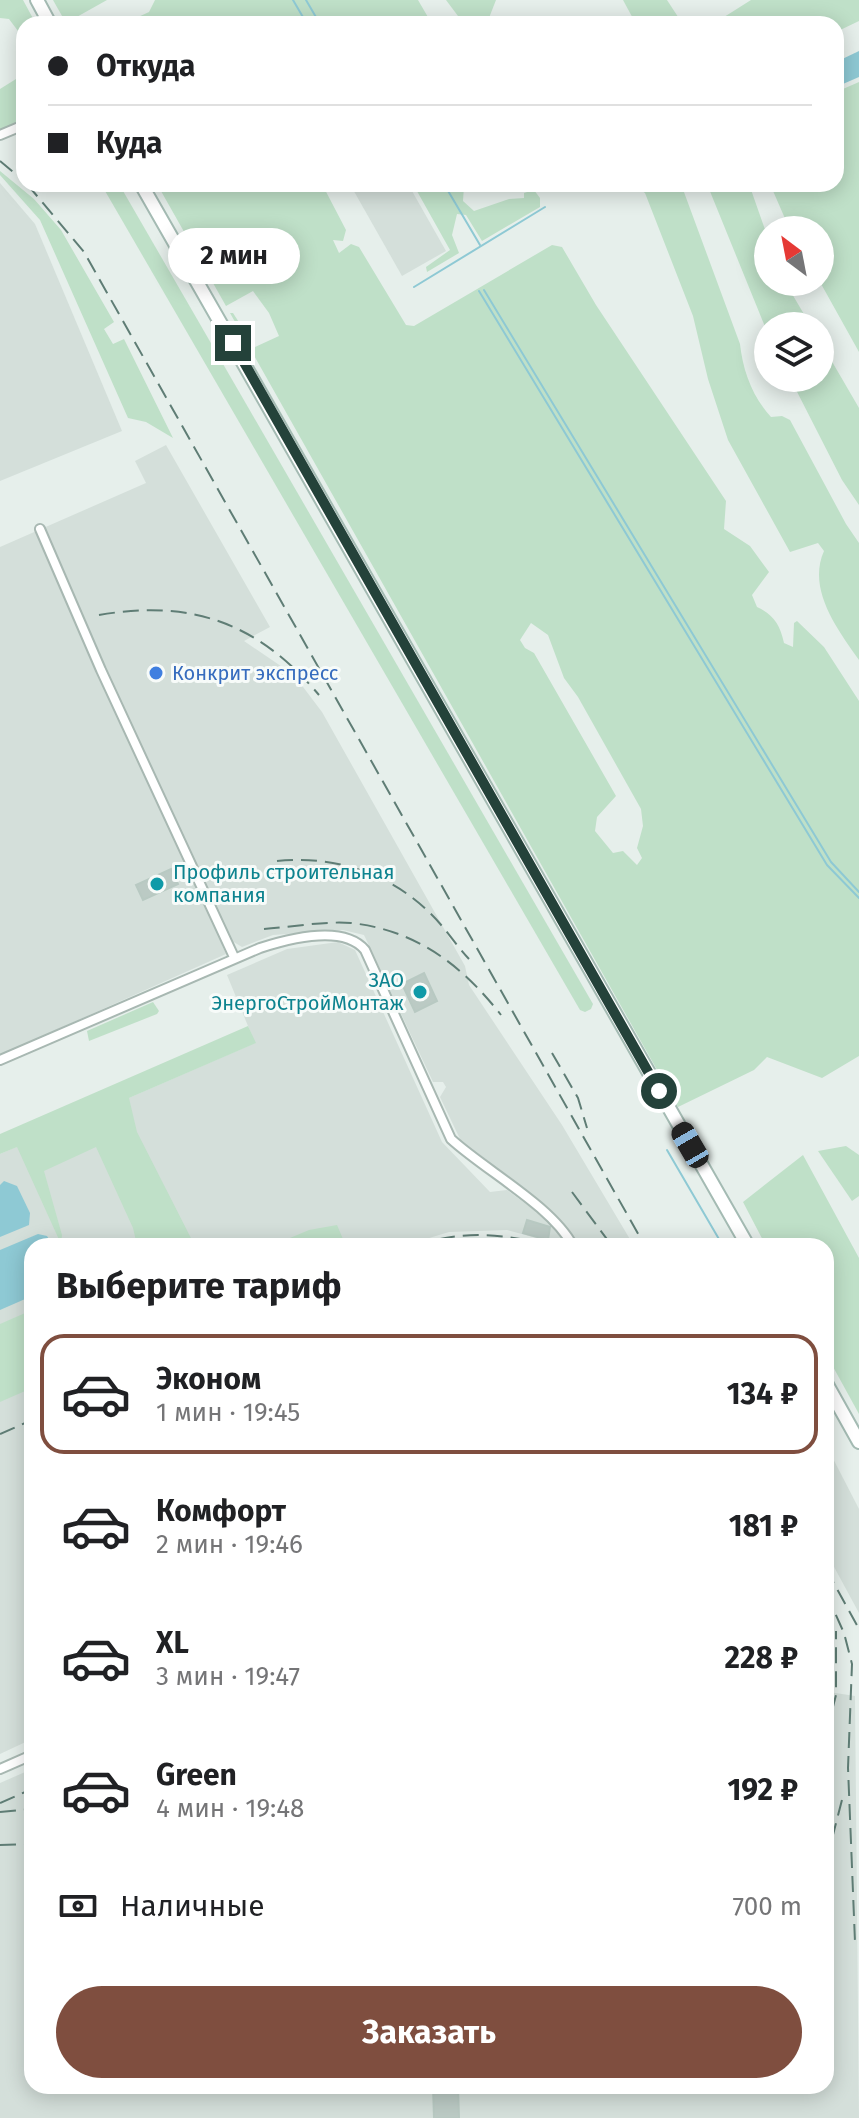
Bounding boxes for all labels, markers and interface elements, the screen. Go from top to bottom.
text: Откуда [96,48,195,84]
text: Куда [96,125,162,161]
north arrow [754,216,834,296]
map controls [754,216,834,392]
callout: 2 мин [167,227,299,283]
text: 2 мин [200,240,268,271]
button: layers [754,312,834,392]
route end [215,325,251,361]
place label: Конкрит экспресс [172,661,338,685]
marker: Конкрит экспресс [147,664,165,682]
place label: Профиль строительная компания [173,860,394,907]
marker: Профиль строительная компания [148,875,166,893]
place label: ЗАО ЭнергоСтройМонтаж [212,968,404,1015]
marker: ЗАО ЭнергоСтройМонтаж [411,983,429,1001]
route start [641,1073,677,1109]
car [668,1118,712,1172]
text: Выберите тариф [56,1264,342,1308]
icon: car [60,1358,132,1430]
text: Эконом [156,1361,261,1397]
text: 134 ₽ [727,1376,798,1412]
text: 1 мин · 19:45 [156,1397,300,1428]
icon: car [60,1490,132,1562]
text: Комфорт [156,1493,286,1529]
text: 181 ₽ [729,1508,798,1544]
text: 2 мин · 19:46 [156,1529,303,1560]
icon: car [60,1622,132,1694]
text: XL [156,1625,189,1661]
text: 228 ₽ [725,1640,798,1676]
text: 3 мин · 19:47 [156,1661,300,1692]
icon: car [60,1754,132,1826]
text: Green [156,1757,237,1793]
text: 192 ₽ [727,1772,798,1808]
text: 4 мин · 19:48 [156,1793,304,1824]
icon: cash [56,1884,100,1928]
text: Наличные [120,1888,265,1924]
text: 700 m [733,1891,802,1922]
button: Заказать [56,1986,802,2078]

